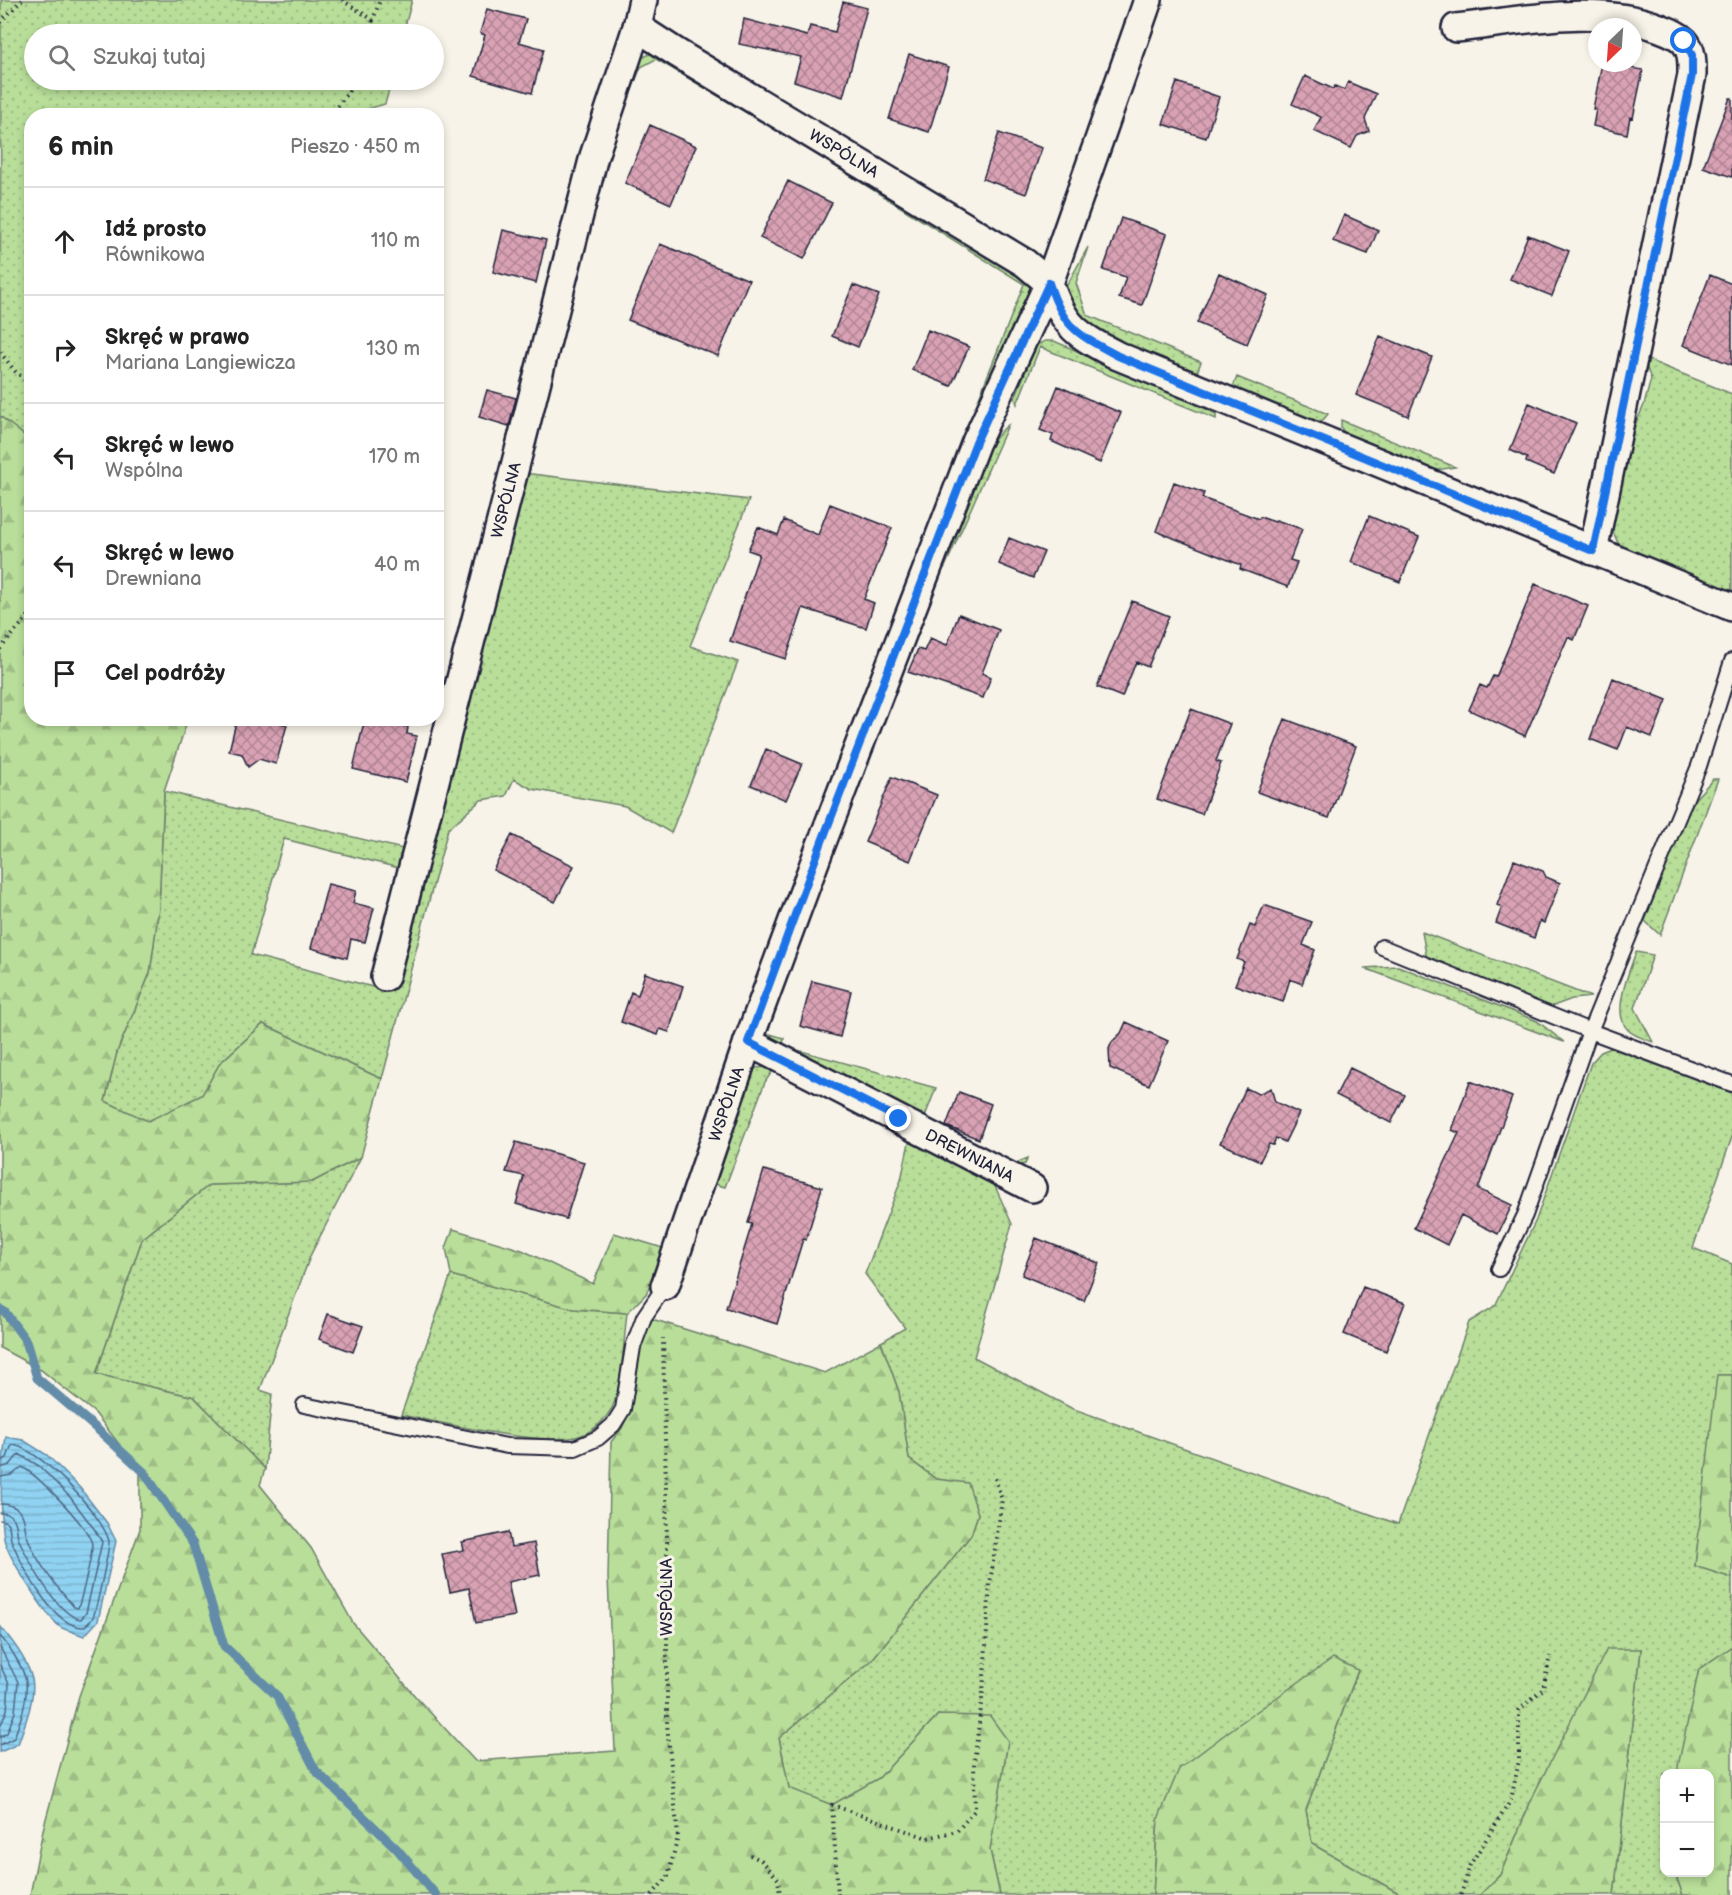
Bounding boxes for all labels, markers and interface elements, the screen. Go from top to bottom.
north arrow [1588,18,1642,72]
search box [24,24,444,90]
route start [1670,27,1696,53]
icon: search [45,41,78,74]
text: Szukaj tutaj [93,44,206,71]
street label: WSPÓLNA [805,125,882,182]
text: 6 min [48,132,114,163]
text: Pieszo · 450 m [290,135,420,159]
text: Idź prosto [105,216,207,243]
icon: ahead [48,225,81,258]
text: 110 m [371,229,420,253]
text: Równikowa [105,243,205,267]
text: Skręć w prawo [105,324,250,351]
icon: right [48,333,81,366]
text: 130 m [366,337,420,361]
text: Mariana Langiewicza [105,351,296,375]
text: Skręć w lewo [105,432,234,459]
icon: left [48,441,81,474]
text: 170 m [369,445,420,469]
text: Wspólna [105,459,183,483]
street label: WSPÓLNA [488,460,525,540]
text: Skręć w lewo [105,540,234,567]
icon: left [48,549,81,582]
text: 40 m [374,553,420,577]
text: Drewniana [105,567,202,591]
icon: arrive [48,657,81,690]
text: Cel podróży [105,660,225,687]
street label: WSPÓLNA [705,1064,748,1144]
route end [885,1105,911,1131]
street label: DREWNIANA [922,1125,1017,1187]
street label: WSPÓLNA [656,1558,677,1636]
map controls [1660,1769,1714,1877]
button: + [1660,1769,1714,1823]
button: − [1660,1823,1714,1877]

